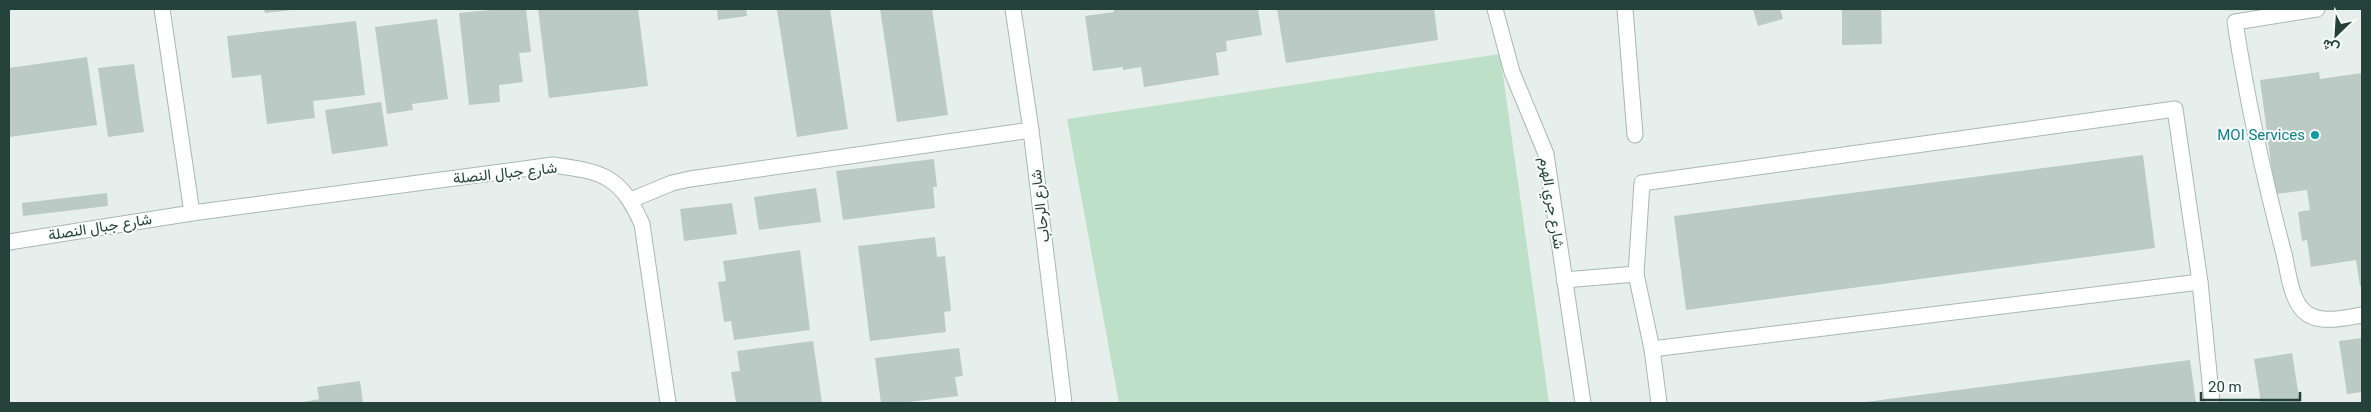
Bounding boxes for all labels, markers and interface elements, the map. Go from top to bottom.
north arrow [2311,10,2361,60]
text: ش [2319,35,2342,58]
place label: MOI Services [2217,126,2305,144]
marker: MOI Services [2309,129,2321,141]
street label: شارع جري الهرم [1532,156,1568,251]
street label: شارع جبال النصلة [452,159,558,189]
street label: شارع الرحاب [1027,168,1055,244]
street label: شارع جبال النصلة [47,210,154,246]
scale bar [2201,370,2300,402]
text: 20 m [2208,378,2242,396]

